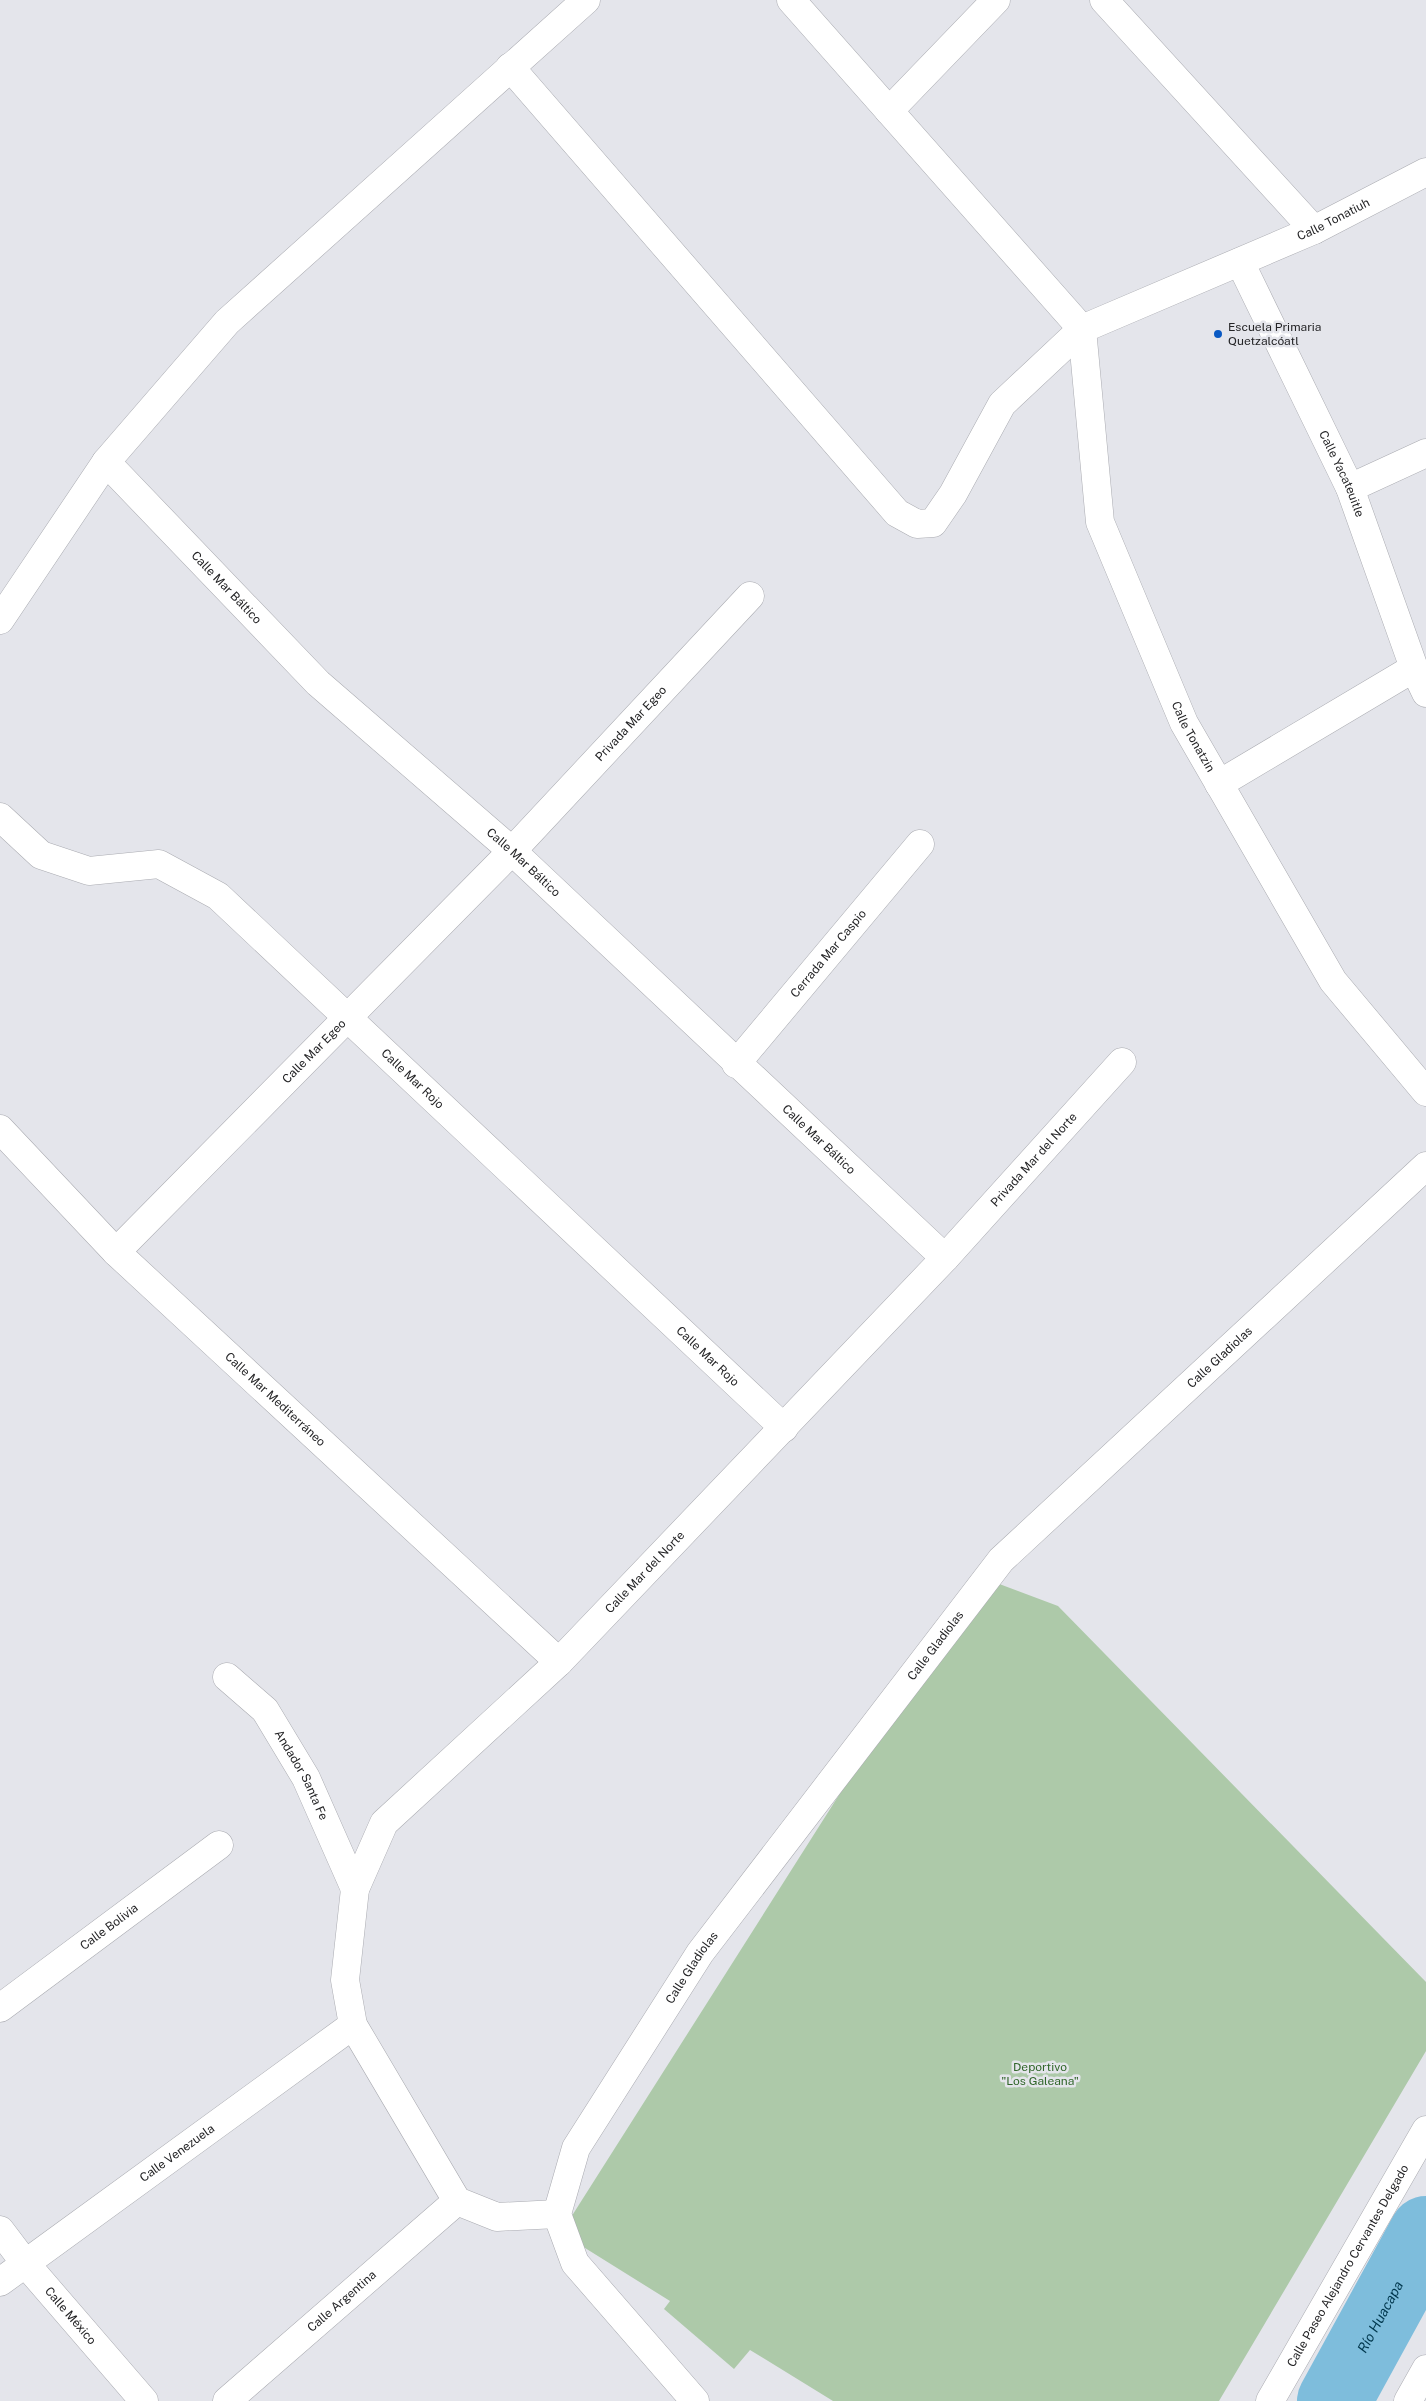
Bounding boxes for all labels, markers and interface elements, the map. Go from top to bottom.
street label: Calle Tonatiuh [1295,195,1372,243]
place label: Escuela Primaria Quetzalcóatl [1228,320,1321,348]
marker: Escuela Primaria Quetzalcóatl [1212,328,1224,340]
street label: Calle Yacateuitle [1316,428,1367,519]
street label: Calle Mar Báltico [189,548,265,627]
street label: Privada Mar Egeo [593,683,670,764]
street label: Calle Tonatzin [1169,699,1218,775]
street label: Calle Mar Báltico [484,825,563,900]
street label: Cerrada Mar Caspio [788,907,869,1000]
street label: Calle Mar Egeo [280,1016,349,1086]
street label: Calle Mar Rojo [378,1046,447,1112]
street label: Calle Mar Báltico [779,1102,858,1177]
street label: Privada Mar del Norte [988,1110,1080,1209]
street label: Calle Mar Rojo [673,1323,742,1389]
street label: Calle Gladiolas [1184,1324,1255,1391]
street label: Calle Mar Mediterráneo [222,1350,328,1449]
street label: Calle Mar del Norte [602,1528,687,1616]
street label: Calle Gladiolas [904,1608,966,1683]
street label: Andador Santa Fe [272,1727,331,1822]
street label: Calle Bolivia [77,1901,141,1953]
street label: Calle Gladiolas [663,1929,721,2006]
park label: Deportivo "Los Galeana" [1001,2060,1079,2088]
street label: Calle Venezuela [137,2121,217,2185]
street label: Calle Paseo Alejandro Cervantes Delgado [1284,2162,1412,2369]
street label: Calle Argentina [305,2268,379,2335]
water label: Río Huacapa [1354,2278,1406,2355]
street label: Calle México [42,2284,99,2347]

